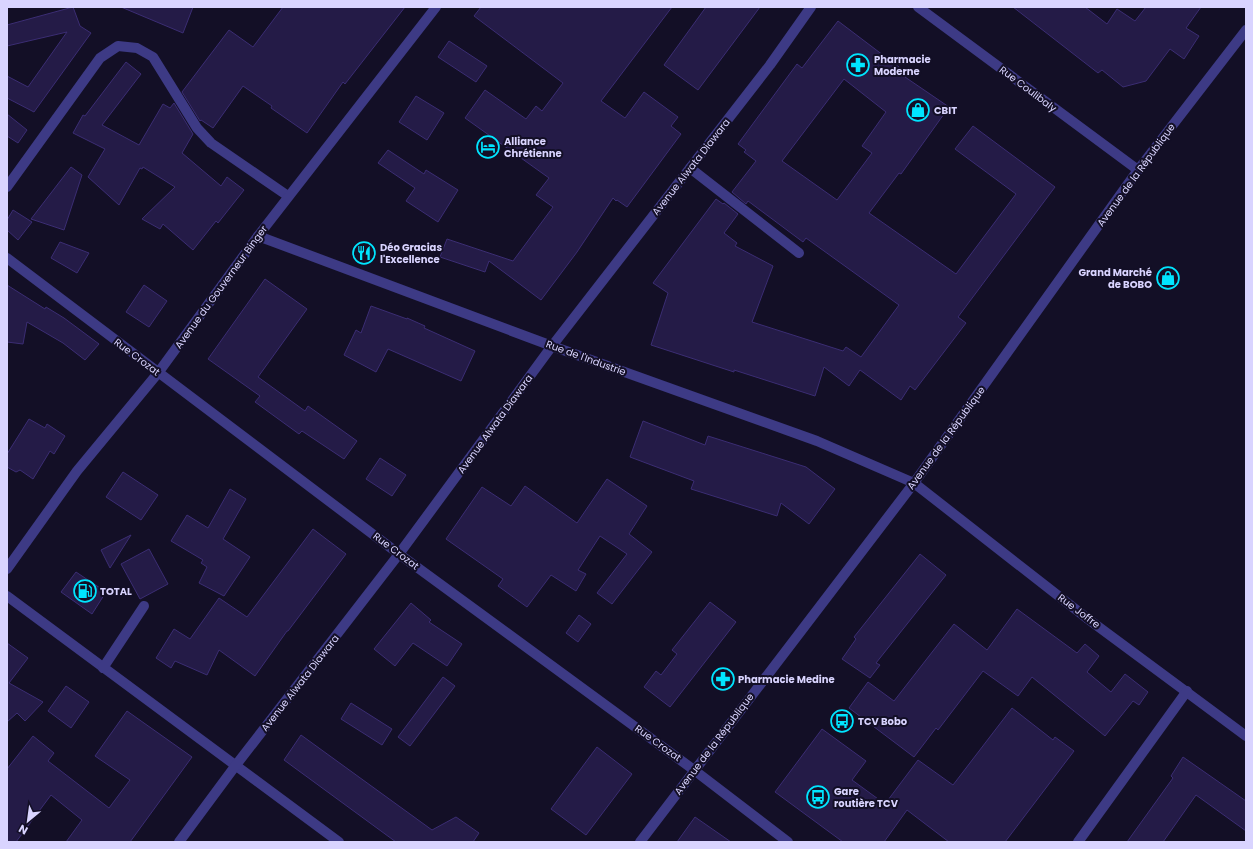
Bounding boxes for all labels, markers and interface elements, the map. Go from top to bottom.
pharmacy icon: Pharmacie Moderne [845,52,871,78]
place label: Pharmacie Moderne [874,52,931,79]
street label: Rue Coulibaly [996,62,1060,116]
shop icon: CBIT [905,97,931,123]
place label: CBIT [934,103,957,118]
street label: Avenue Alwata Diawara [648,115,734,219]
street label: Avenue de la République [1093,120,1179,230]
hotel icon: Alliance Chrétienne [475,134,501,160]
place label: Alliance Chrétienne [504,134,562,161]
street label: Avenue du Gouverneur Binger [171,222,271,352]
restaurant icon: Déo Gracias l'Excellence [351,240,377,266]
place label: Déo Gracias l'Excellence [380,240,442,267]
place label: Grand Marché de BOBO [1078,265,1152,292]
shop icon: Grand Marché de BOBO [1155,265,1181,291]
street label: Rue Crozat [111,335,163,379]
street label: Rue de l'Industrie [544,337,628,379]
street label: Avenue Alwata Diawara [454,371,536,477]
street label: Avenue de la République [903,383,989,493]
street label: Rue Crozat [370,529,422,573]
fuel station icon: TOTAL [72,578,98,604]
place label: TOTAL [100,584,132,599]
street label: Rue Joffre [1055,590,1103,632]
street label: Avenue Alwata Diawara [257,631,343,735]
pharmacy icon: Pharmacie Medine [710,666,736,692]
place label: Pharmacie Medine [738,672,835,687]
street label: Avenue de la République [671,690,757,798]
bus stop icon: TCV Bobo [829,708,855,734]
place label: TCV Bobo [858,714,908,729]
street label: Rue Crozat [632,721,685,765]
bus stop icon: Gare routière TCV [805,784,831,810]
place label: Gare routière TCV [834,784,899,811]
north arrow [8,801,48,841]
text: N [16,821,31,839]

